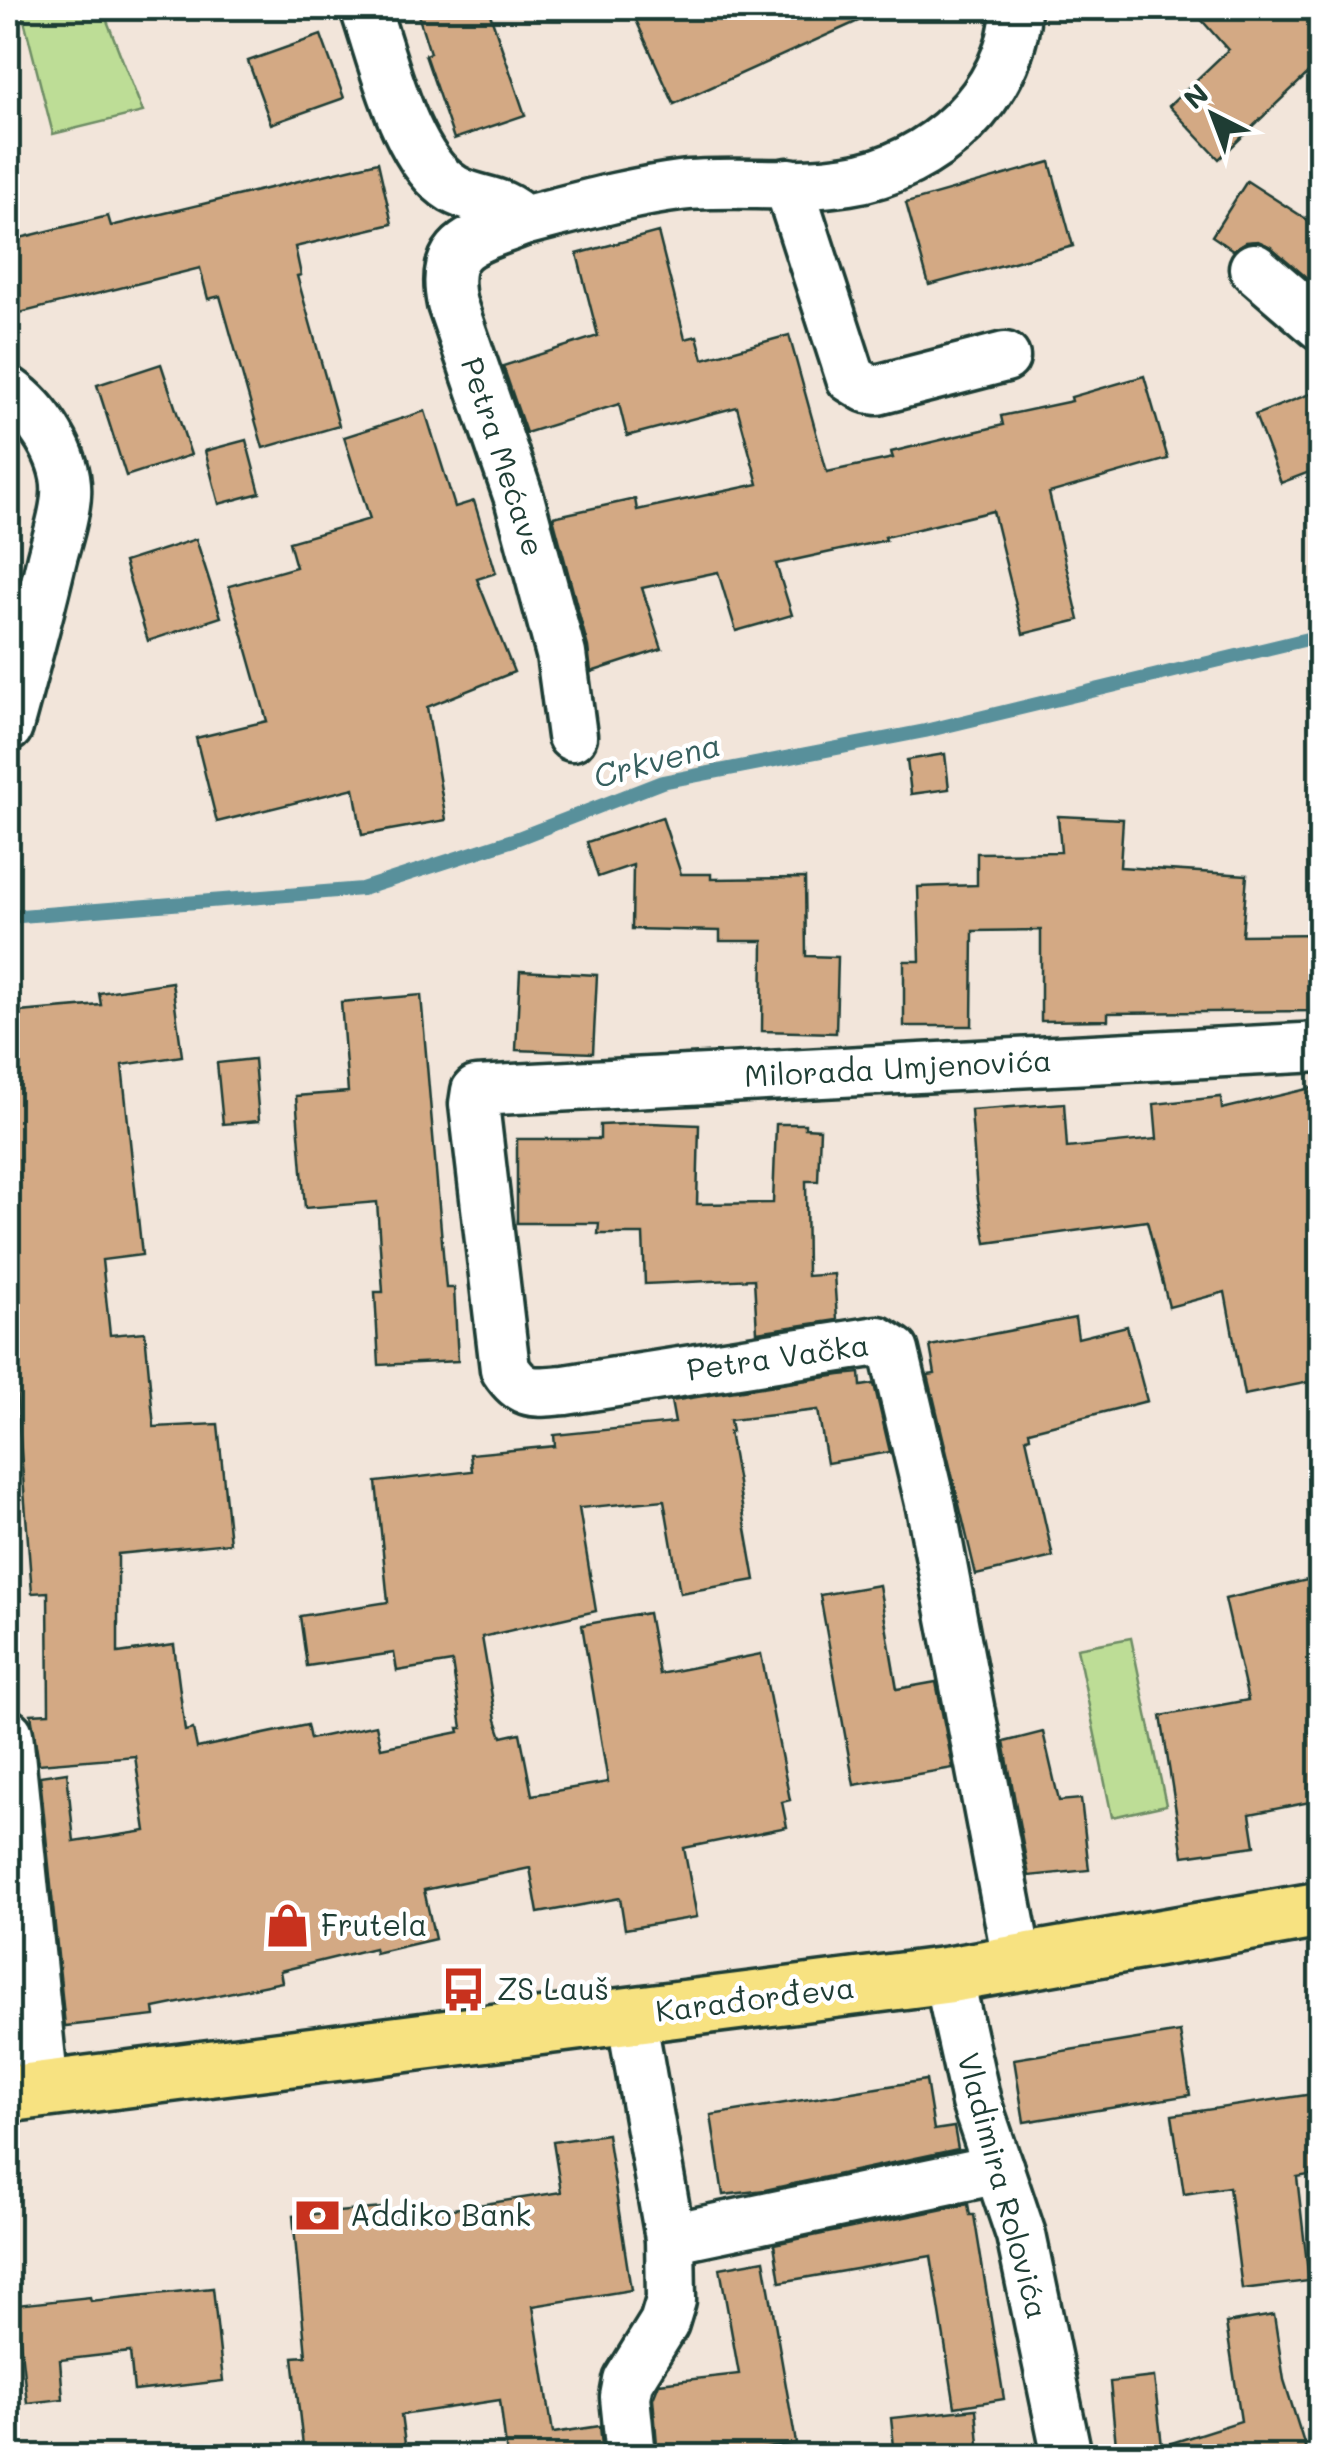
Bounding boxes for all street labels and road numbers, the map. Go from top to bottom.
street label: Petra Mećave [453,352,555,561]
street label: Milorada Umjenovića [743,1039,1053,1095]
street label: Petra Vačka [684,1323,871,1389]
street label: Karađorđeva [653,1966,856,2030]
street label: Vladimira Rolovića [949,2048,1059,2323]

